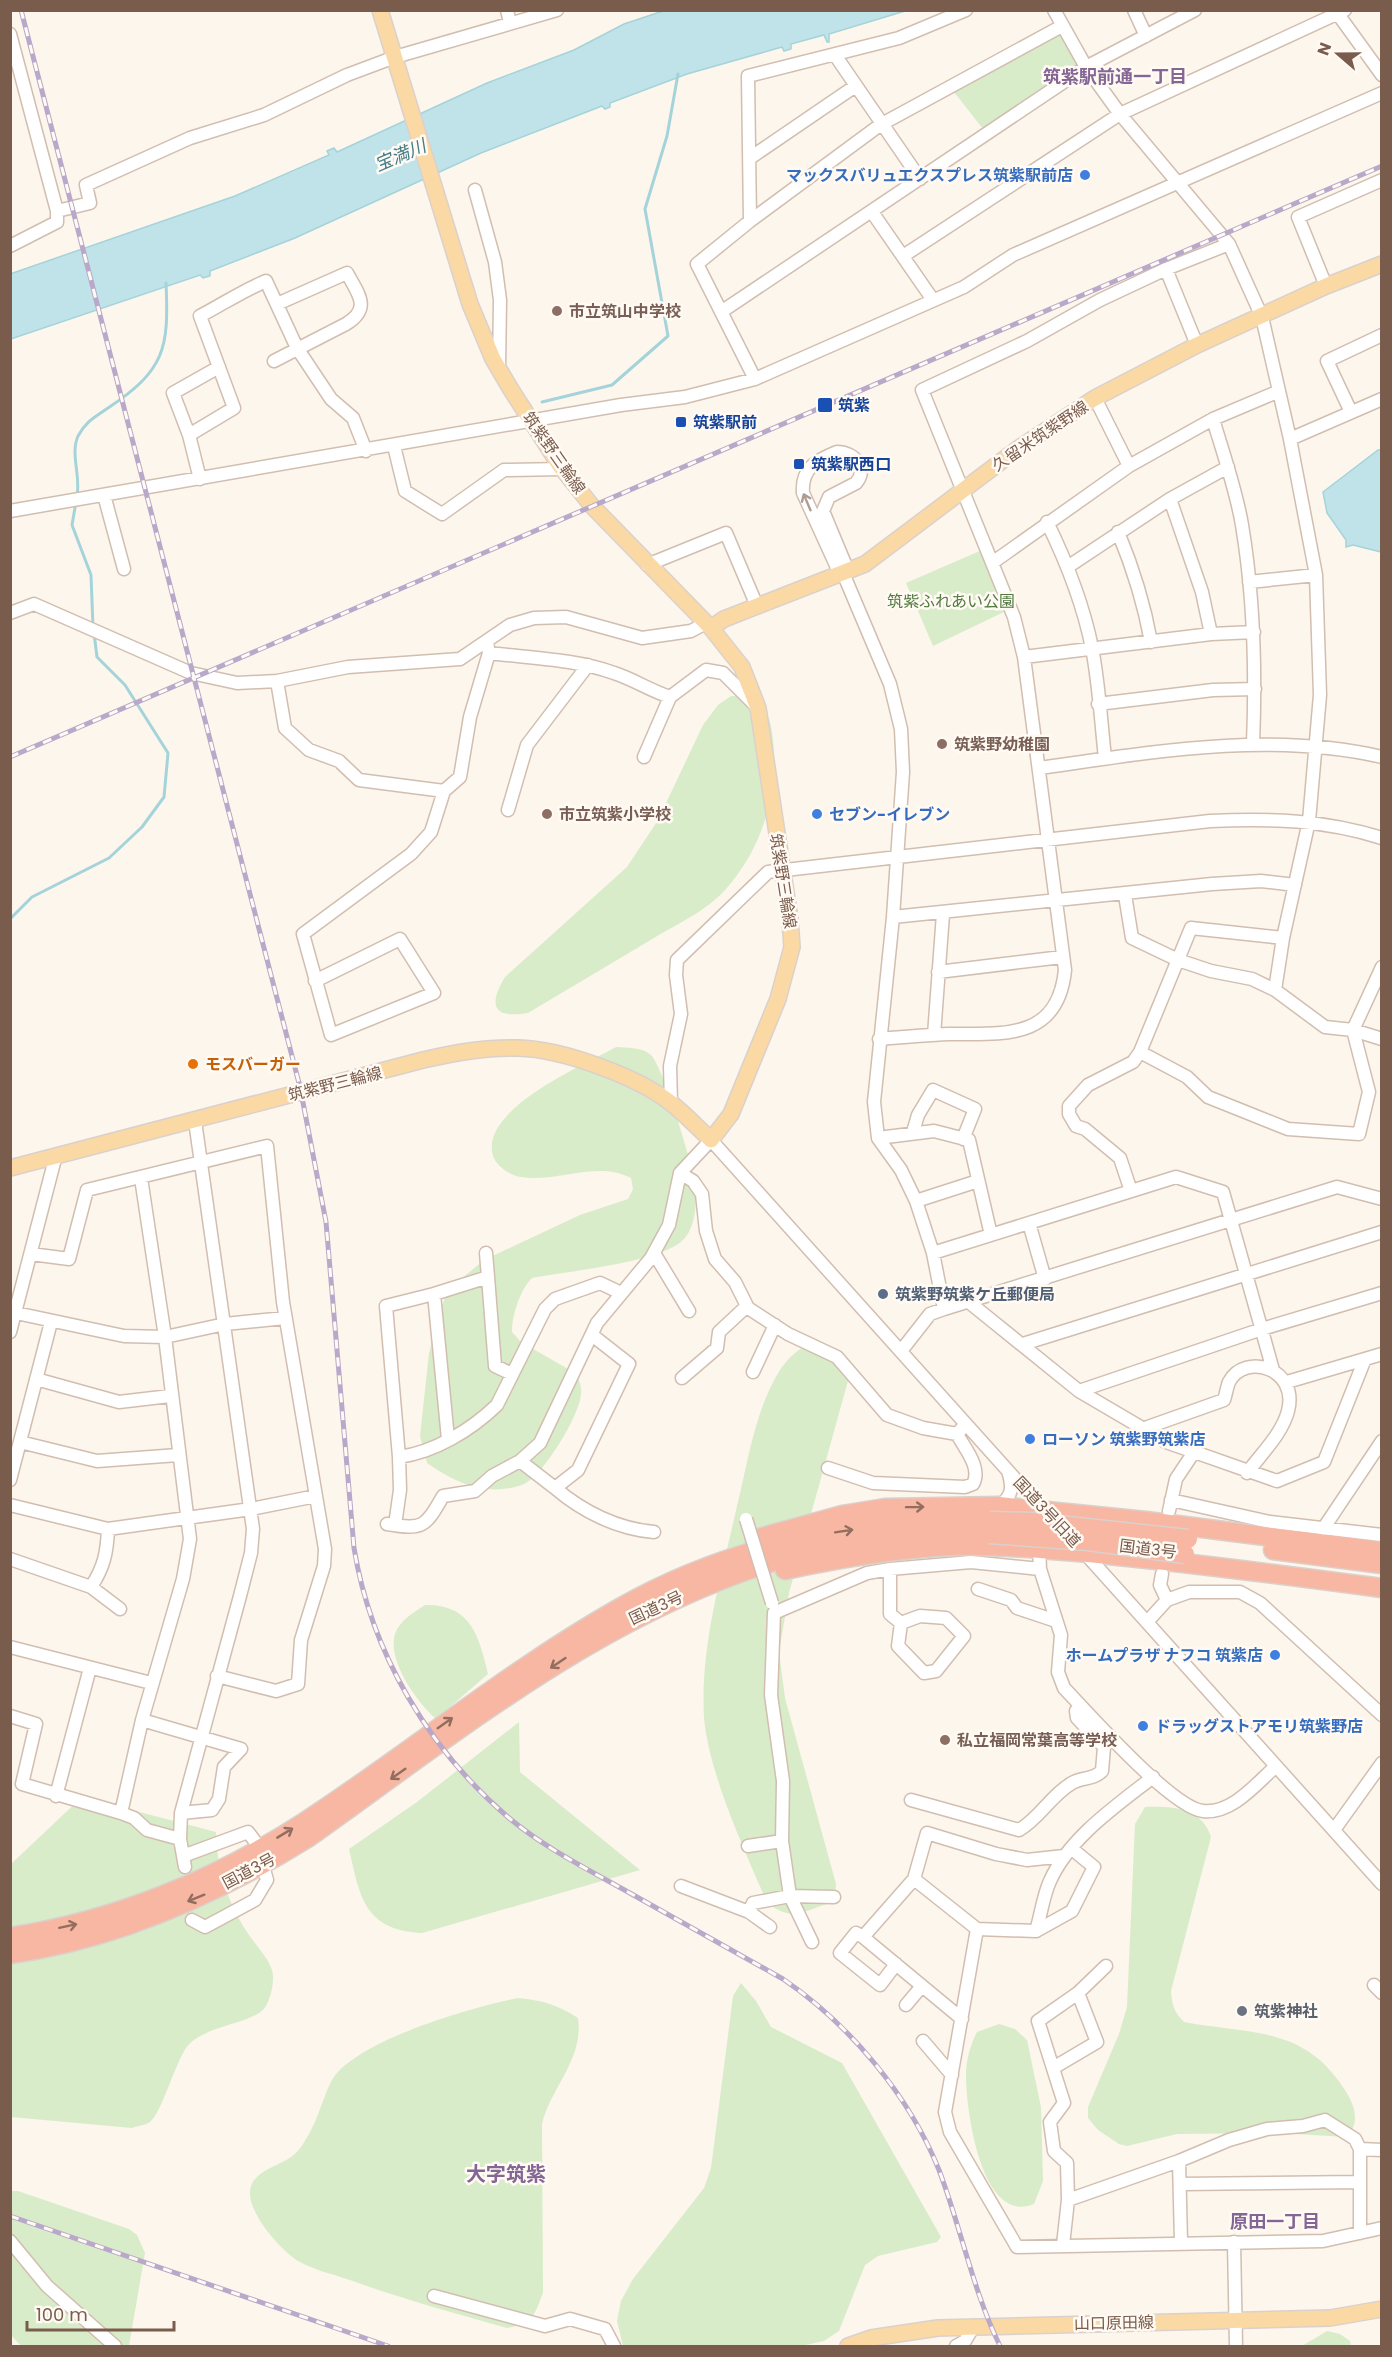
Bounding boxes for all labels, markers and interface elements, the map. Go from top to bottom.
north arrow [1308,24,1368,84]
text: N [1312,39,1337,59]
district label: 筑紫駅前通一丁目 [1043,64,1187,89]
water label: 宝満川 [370,132,432,177]
place label: マックスバリュエクスプレス筑紫駅前店 [786,164,1073,187]
marker: マックスバリュエクスプレス筑紫駅前店 [1078,168,1092,182]
place label: 市立筑山中学校 [569,300,681,323]
marker: 市立筑山中学校 [550,304,564,318]
place label: 筑紫 [838,394,870,417]
street label: 久留米筑紫野線 [987,395,1093,477]
marker: 筑紫 [816,396,834,414]
street label: 筑紫野三輪線 [517,407,591,499]
place label: 筑紫駅前 [693,411,757,434]
marker: 筑紫駅前 [674,415,688,429]
place label: 筑紫駅西口 [811,453,891,476]
marker: 筑紫駅西口 [792,457,806,471]
one-way arrow [801,493,812,512]
park label: 筑紫ふれあい公園 [887,590,1015,613]
place label: 筑紫野幼稚園 [954,733,1050,756]
marker: 筑紫野幼稚園 [935,737,949,751]
place label: 市立筑紫小学校 [559,803,671,826]
place label: セブン-イレブン [829,803,950,826]
marker: 市立筑紫小学校 [540,807,554,821]
marker: セブン-イレブン [810,807,824,821]
street label: 筑紫野三輪線 [764,832,802,930]
place label: モスバーガー [205,1053,301,1076]
marker: モスバーガー [186,1057,200,1071]
street label: 筑紫野三輪線 [286,1061,384,1107]
place label: 筑紫野筑紫ケ丘郵便局 [895,1283,1055,1306]
marker: 筑紫野筑紫ケ丘郵便局 [876,1287,890,1301]
place label: ローソン 筑紫野筑紫店 [1042,1428,1205,1451]
marker: ローソン 筑紫野筑紫店 [1023,1432,1037,1446]
street label: 国道3号旧道 [1008,1471,1086,1553]
one-way arrow [905,1502,925,1513]
one-way arrow [833,1525,853,1536]
street label: 国道3号 [1118,1534,1178,1564]
street label: 国道3号 [625,1585,687,1631]
place label: ホームプラザ ナフコ 筑紫店 [1066,1644,1263,1667]
marker: ホームプラザ ナフコ 筑紫店 [1268,1648,1282,1662]
one-way arrow [550,1657,567,1669]
place label: ドラッグストアモリ筑紫野店 [1155,1715,1363,1738]
one-way arrow [437,1717,453,1729]
marker: ドラッグストアモリ筑紫野店 [1136,1719,1150,1733]
place label: 私立福岡常葉高等学校 [957,1729,1117,1752]
marker: 私立福岡常葉高等学校 [938,1733,952,1747]
one-way arrow [390,1768,406,1780]
one-way arrow [276,1827,293,1839]
street label: 国道3号 [218,1847,280,1895]
one-way arrow [188,1893,206,1904]
one-way arrow [58,1920,77,1931]
place label: 筑紫神社 [1254,2000,1318,2023]
marker: 筑紫神社 [1235,2004,1249,2018]
district label: 大字筑紫 [466,2160,546,2188]
district label: 原田一丁目 [1230,2209,1320,2234]
scale bar [27,2294,174,2332]
text: 100 m [36,2302,88,2327]
street label: 山口原田線 [1074,2311,1154,2335]

